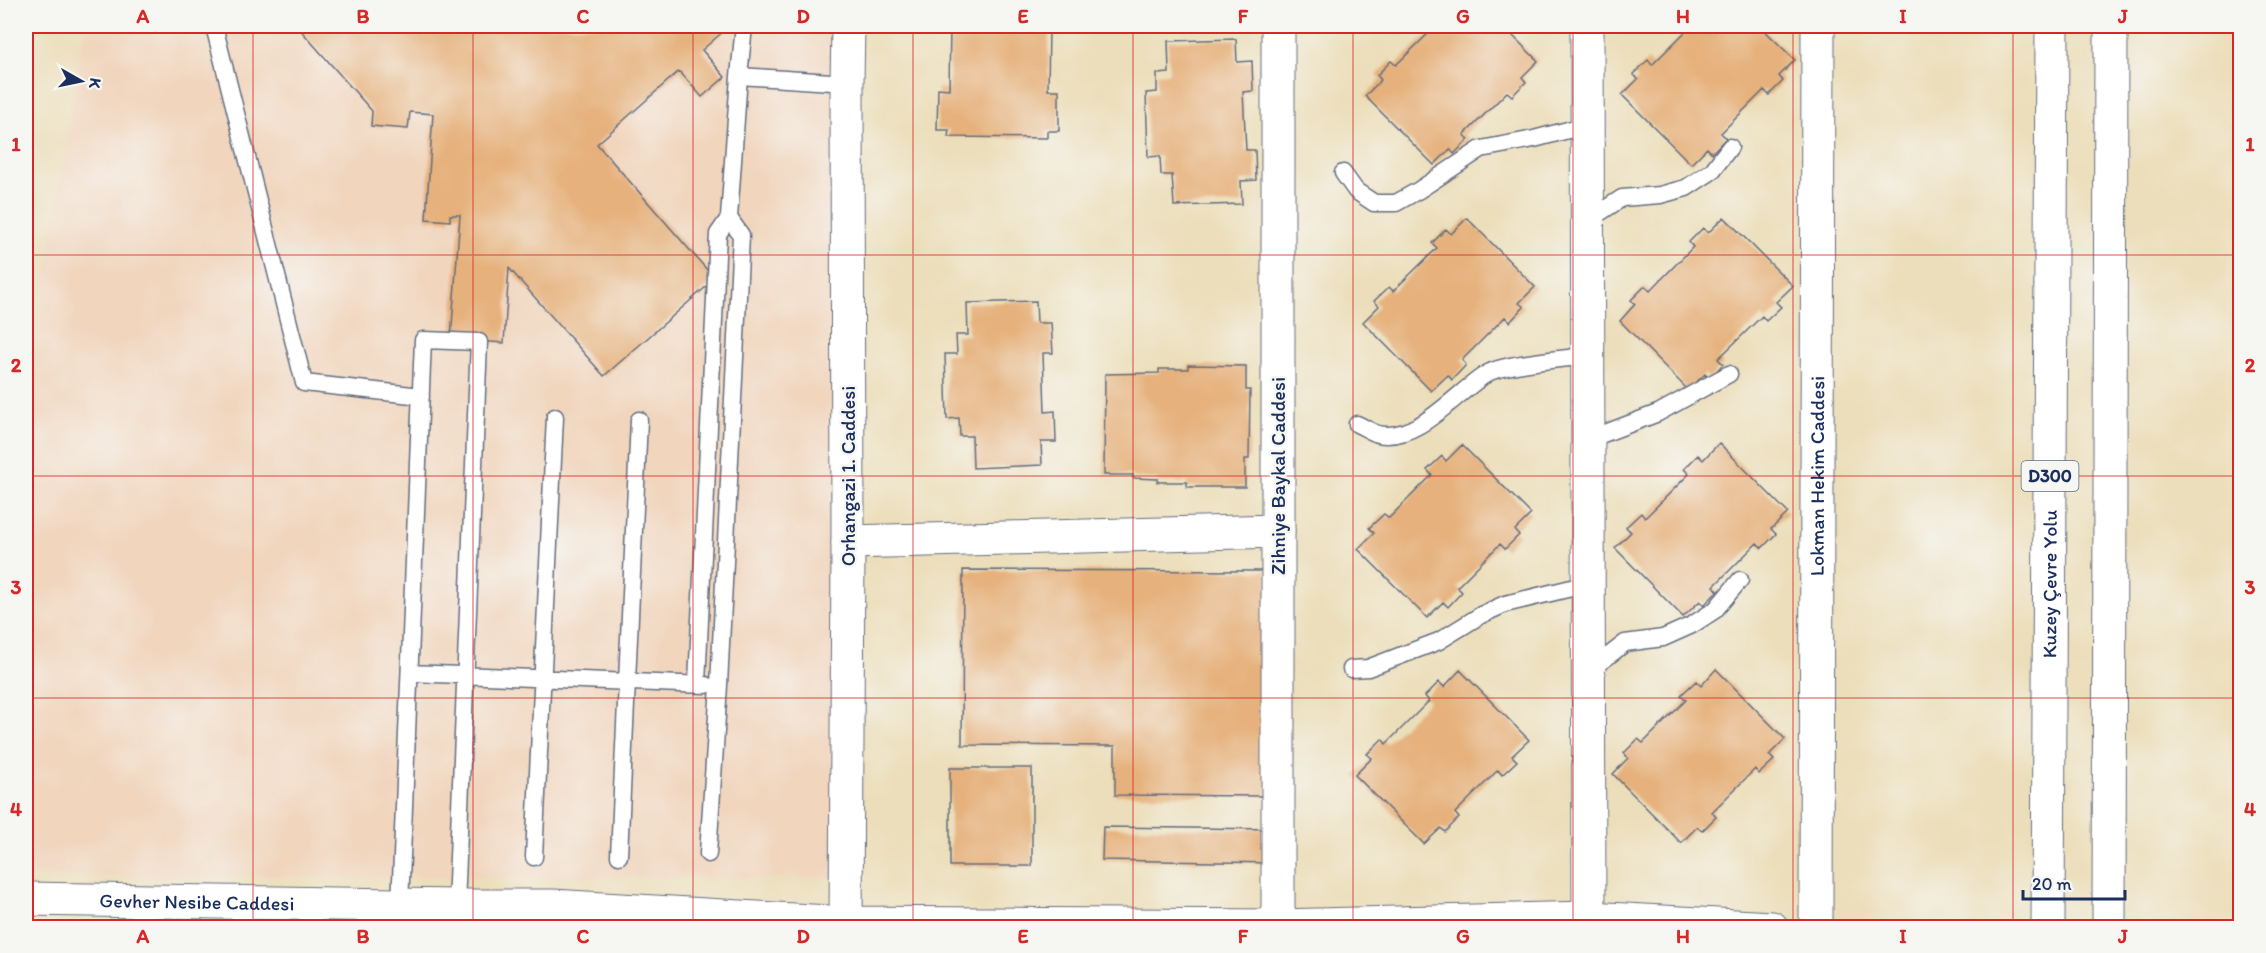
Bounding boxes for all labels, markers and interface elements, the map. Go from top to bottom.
text: A [136,4,150,28]
text: B [357,4,370,28]
text: C [577,4,590,28]
text: D [796,4,810,28]
text: E [1017,4,1029,28]
text: F [1238,4,1249,28]
text: G [1456,4,1470,28]
text: H [1676,4,1690,28]
text: I [1899,4,1907,28]
text: J [2117,4,2128,28]
north arrow [51,51,111,111]
text: K [85,77,106,91]
text: 1 [11,132,21,156]
text: 1 [2245,132,2255,156]
text: 2 [11,353,22,377]
text: 2 [2245,353,2256,377]
street label: Lokman Hekim Caddesi [1805,376,1829,576]
street label: Zihniye Baykal Caddesi [1266,377,1290,575]
street label: Orhangazi 1. Caddesi [836,386,860,566]
road number: D300 [2022,461,2078,491]
street label: Kuzey Çevre Yolu [2037,510,2062,658]
text: 3 [11,575,22,599]
text: 3 [2245,575,2256,599]
text: 4 [10,797,22,821]
text: 4 [2244,797,2256,821]
scale bar [2023,863,2125,901]
text: 20 m [2032,873,2072,895]
street label: Gevher Nesibe Caddesi [99,888,295,915]
text: A [136,924,150,948]
text: B [357,924,370,948]
text: C [577,924,590,948]
text: D [796,924,810,948]
text: E [1017,924,1029,948]
text: F [1238,924,1249,948]
text: G [1456,924,1470,948]
text: H [1676,924,1690,948]
text: I [1899,924,1907,948]
text: J [2117,924,2128,948]

